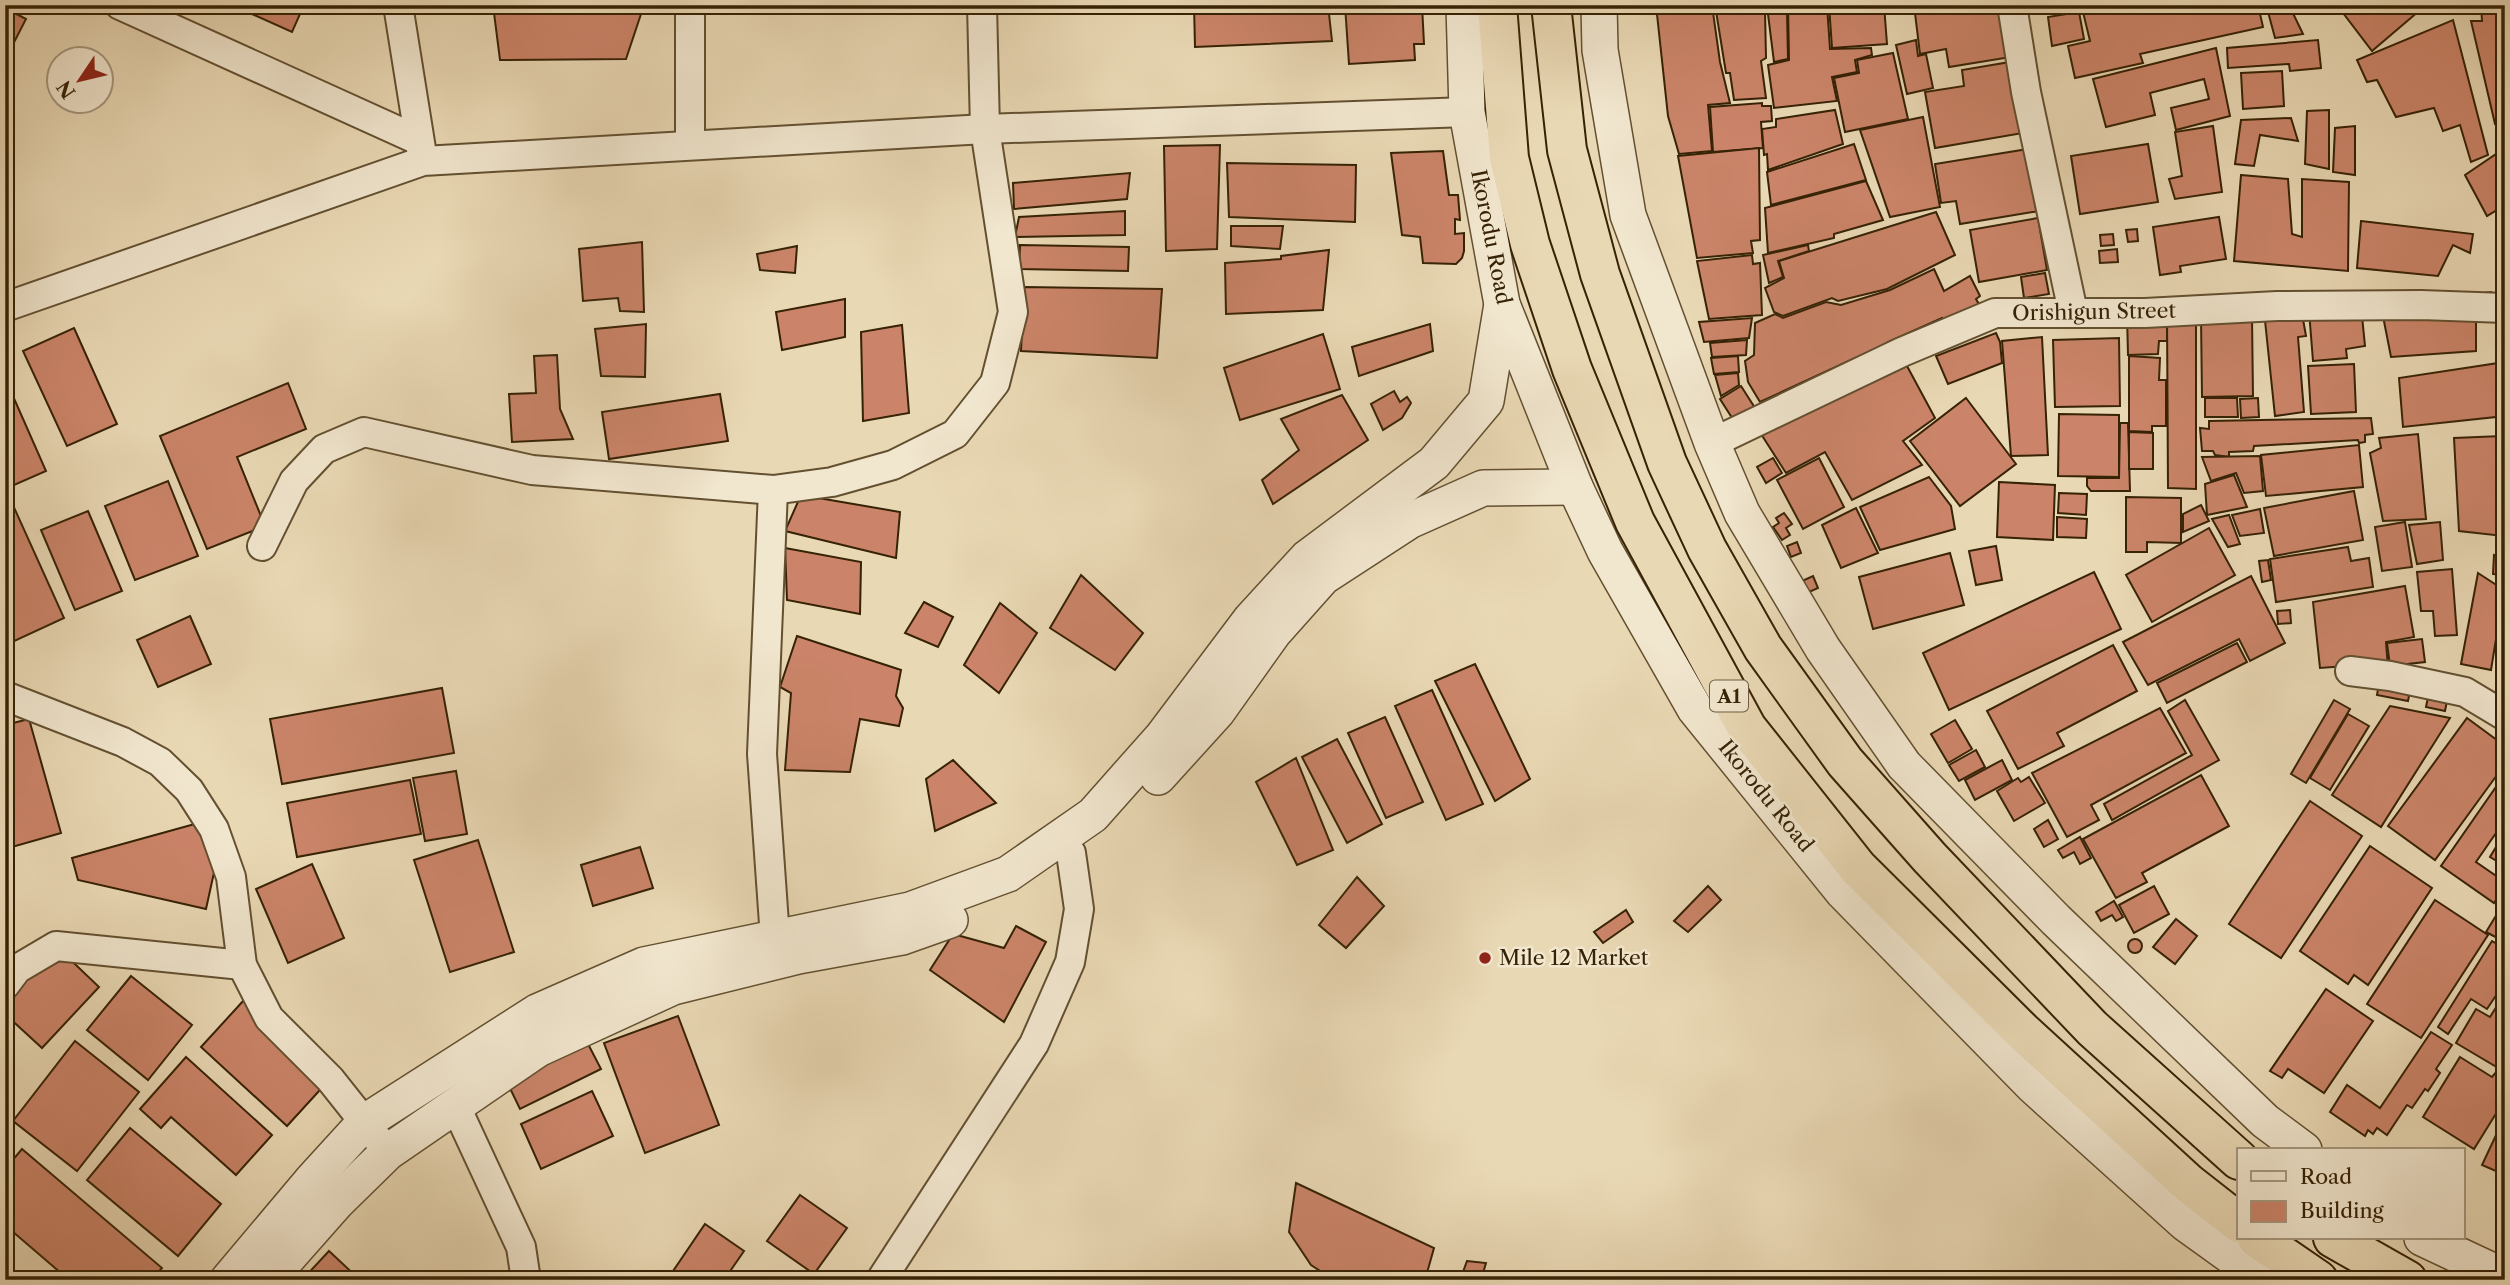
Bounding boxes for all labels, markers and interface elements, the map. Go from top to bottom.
north arrow [46,46,116,116]
text: N [52,76,81,103]
street label: Ikorodu Road [1466,167,1517,307]
street label: Orishigun Street [2012,298,2177,325]
road number: A1 [1710,680,1748,712]
street label: Ikorodu Road [1714,735,1819,857]
place label: Mile 12 Market [1499,945,1649,970]
marker: Mile 12 Market [1477,950,1493,966]
legend [2237,1148,2464,1240]
text: Road [2300,1164,2352,1189]
text: Building [2300,1198,2385,1223]

